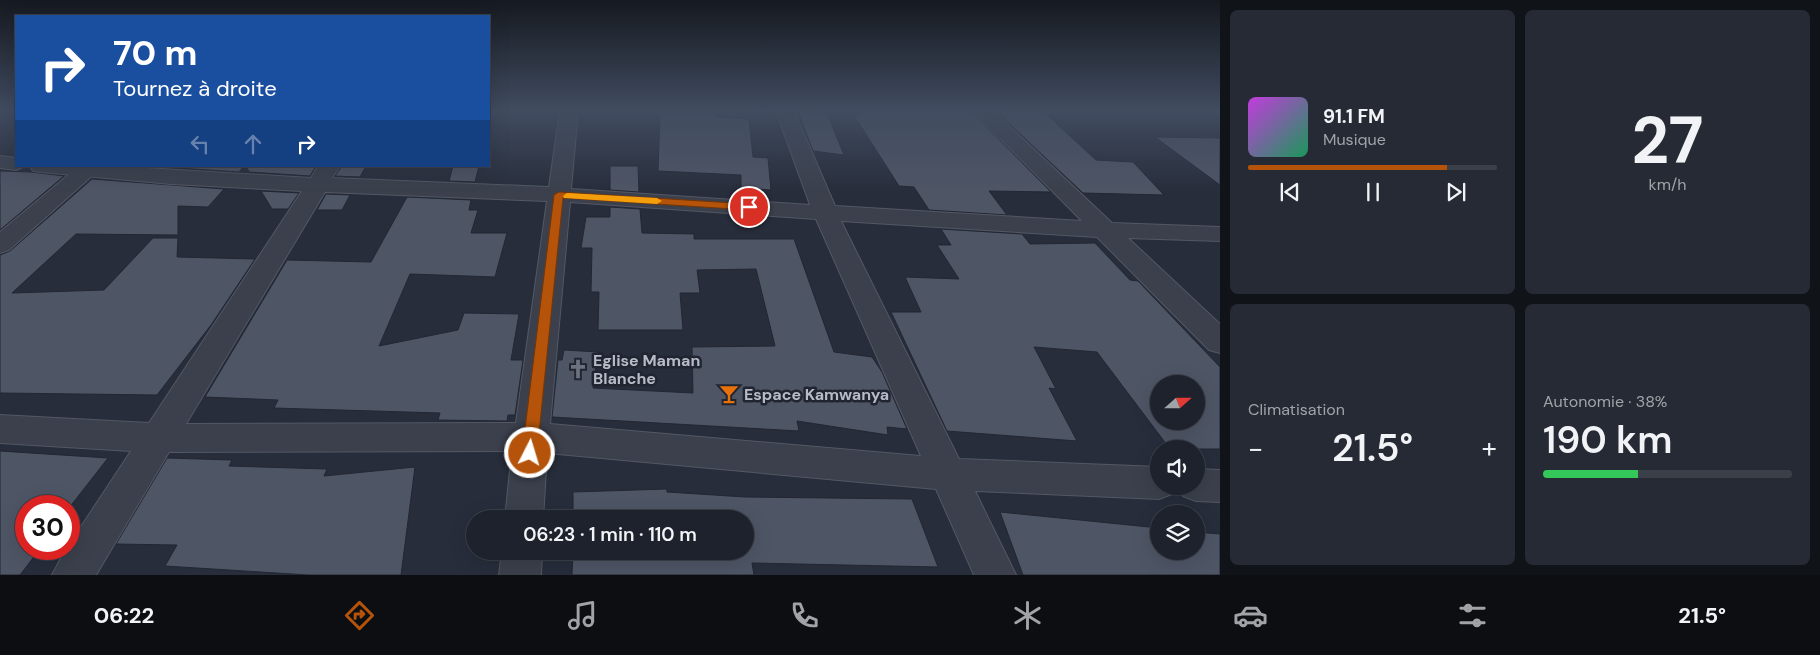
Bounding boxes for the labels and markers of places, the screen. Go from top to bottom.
pin [728,186,770,228]
place label: Eglise Maman Blanche [593,350,700,389]
church icon: Eglise Maman Blanche [567,358,589,380]
bar icon: Espace Kamwanya [718,383,740,405]
place label: Espace Kamwanya [744,384,889,405]

